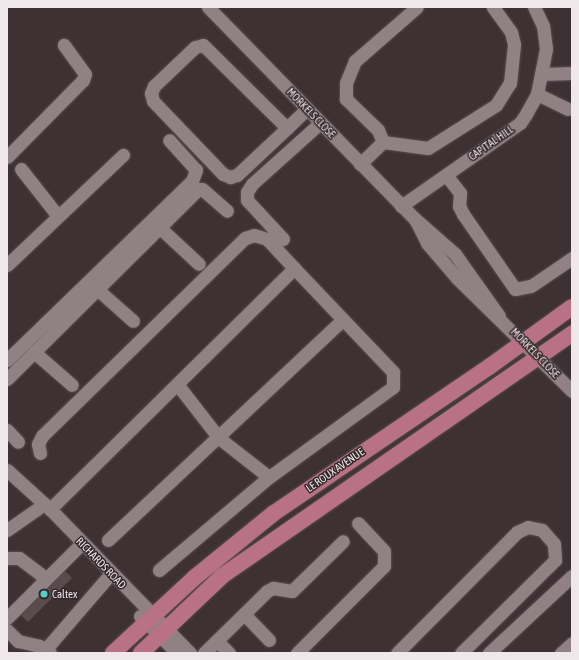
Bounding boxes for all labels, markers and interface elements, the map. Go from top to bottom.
street label: MORKELS CLOSE [284,85,338,141]
street label: CAPITAL HILL [466,123,516,163]
street label: MORKELS CLOSE [508,325,562,381]
street label: LE ROUX AVENUE [303,445,367,495]
street label: RICHARDS ROAD [73,535,129,591]
place label: Caltex [52,587,77,601]
marker: Caltex [39,589,49,599]

